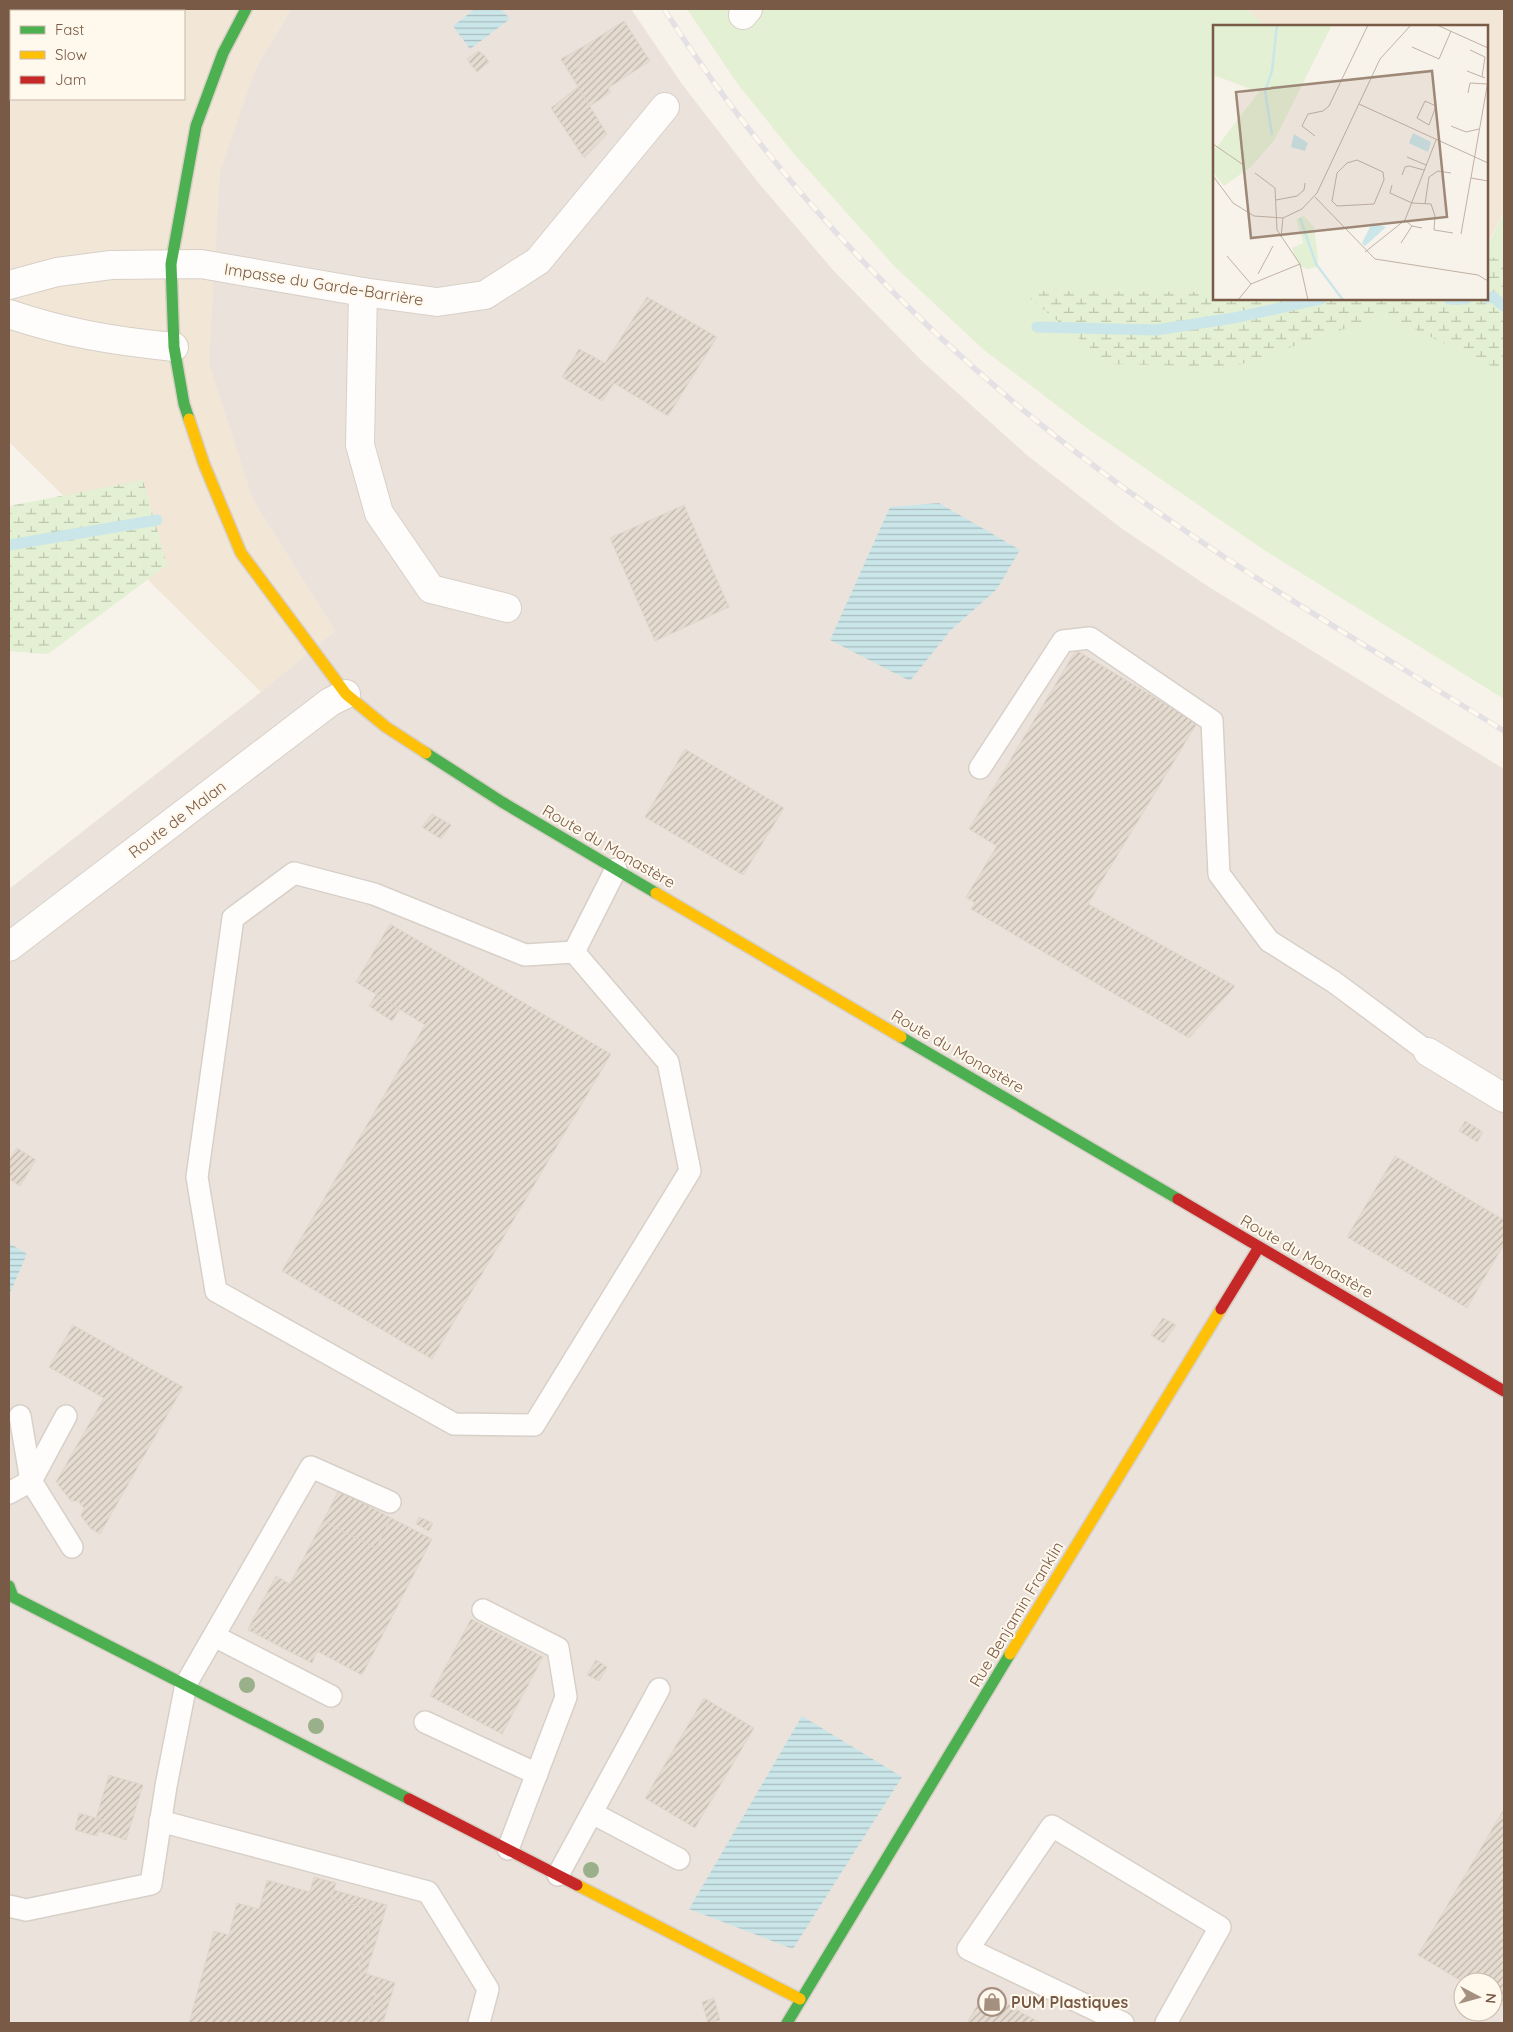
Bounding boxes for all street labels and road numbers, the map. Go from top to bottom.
street label: Impasse du Garde-Barrière [223,258,425,310]
street label: Route de Malan [124,776,230,862]
street label: Route du Monastère [539,800,679,892]
street label: Route du Monastère [888,1005,1028,1097]
street label: Route du Monastère [1237,1210,1377,1302]
street label: Rue Benjamin Franklin [965,1538,1067,1690]

